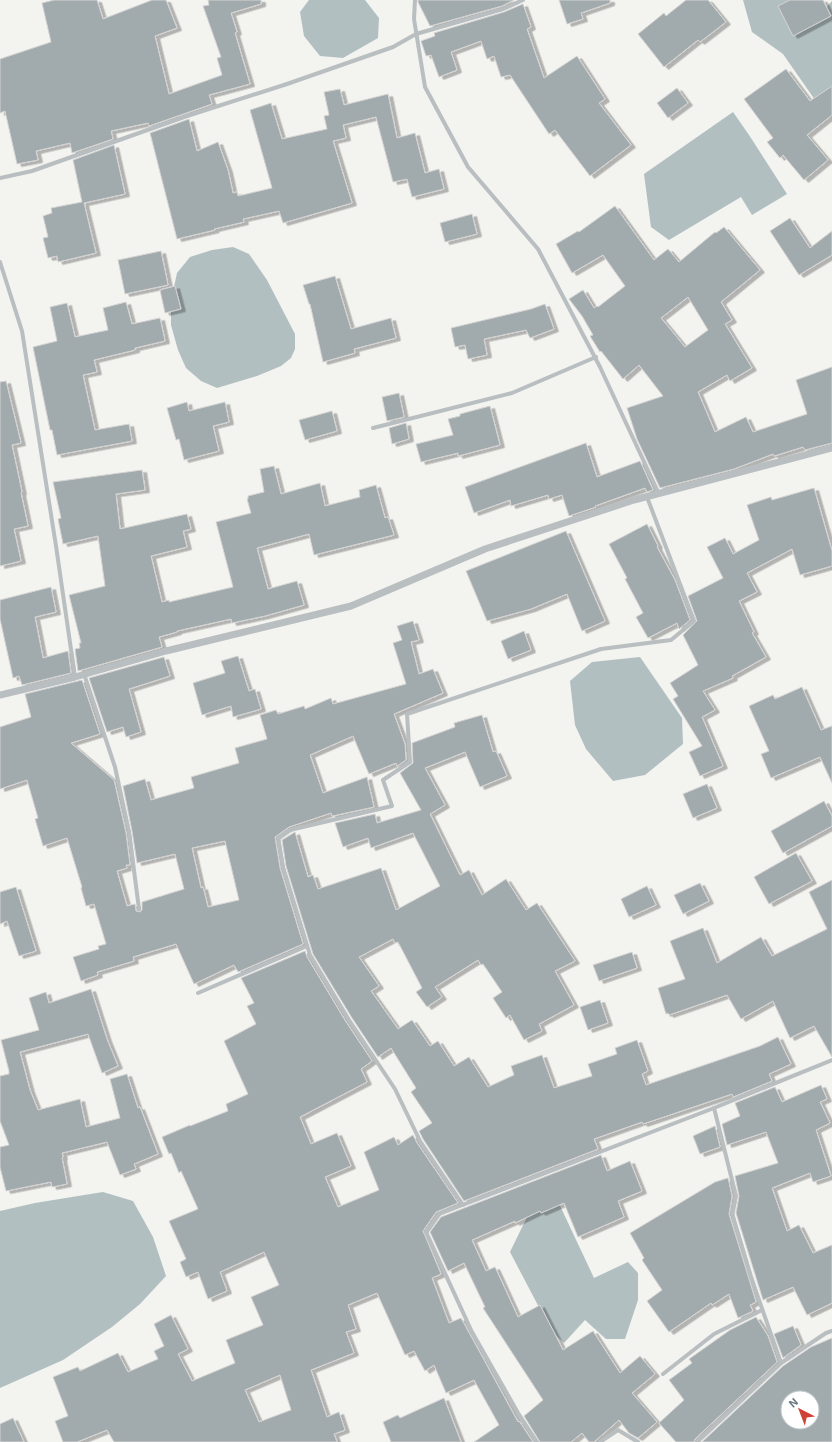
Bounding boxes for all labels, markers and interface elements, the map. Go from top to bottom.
north arrow [780,1390,820,1430]
text: N [786,1395,800,1410]

